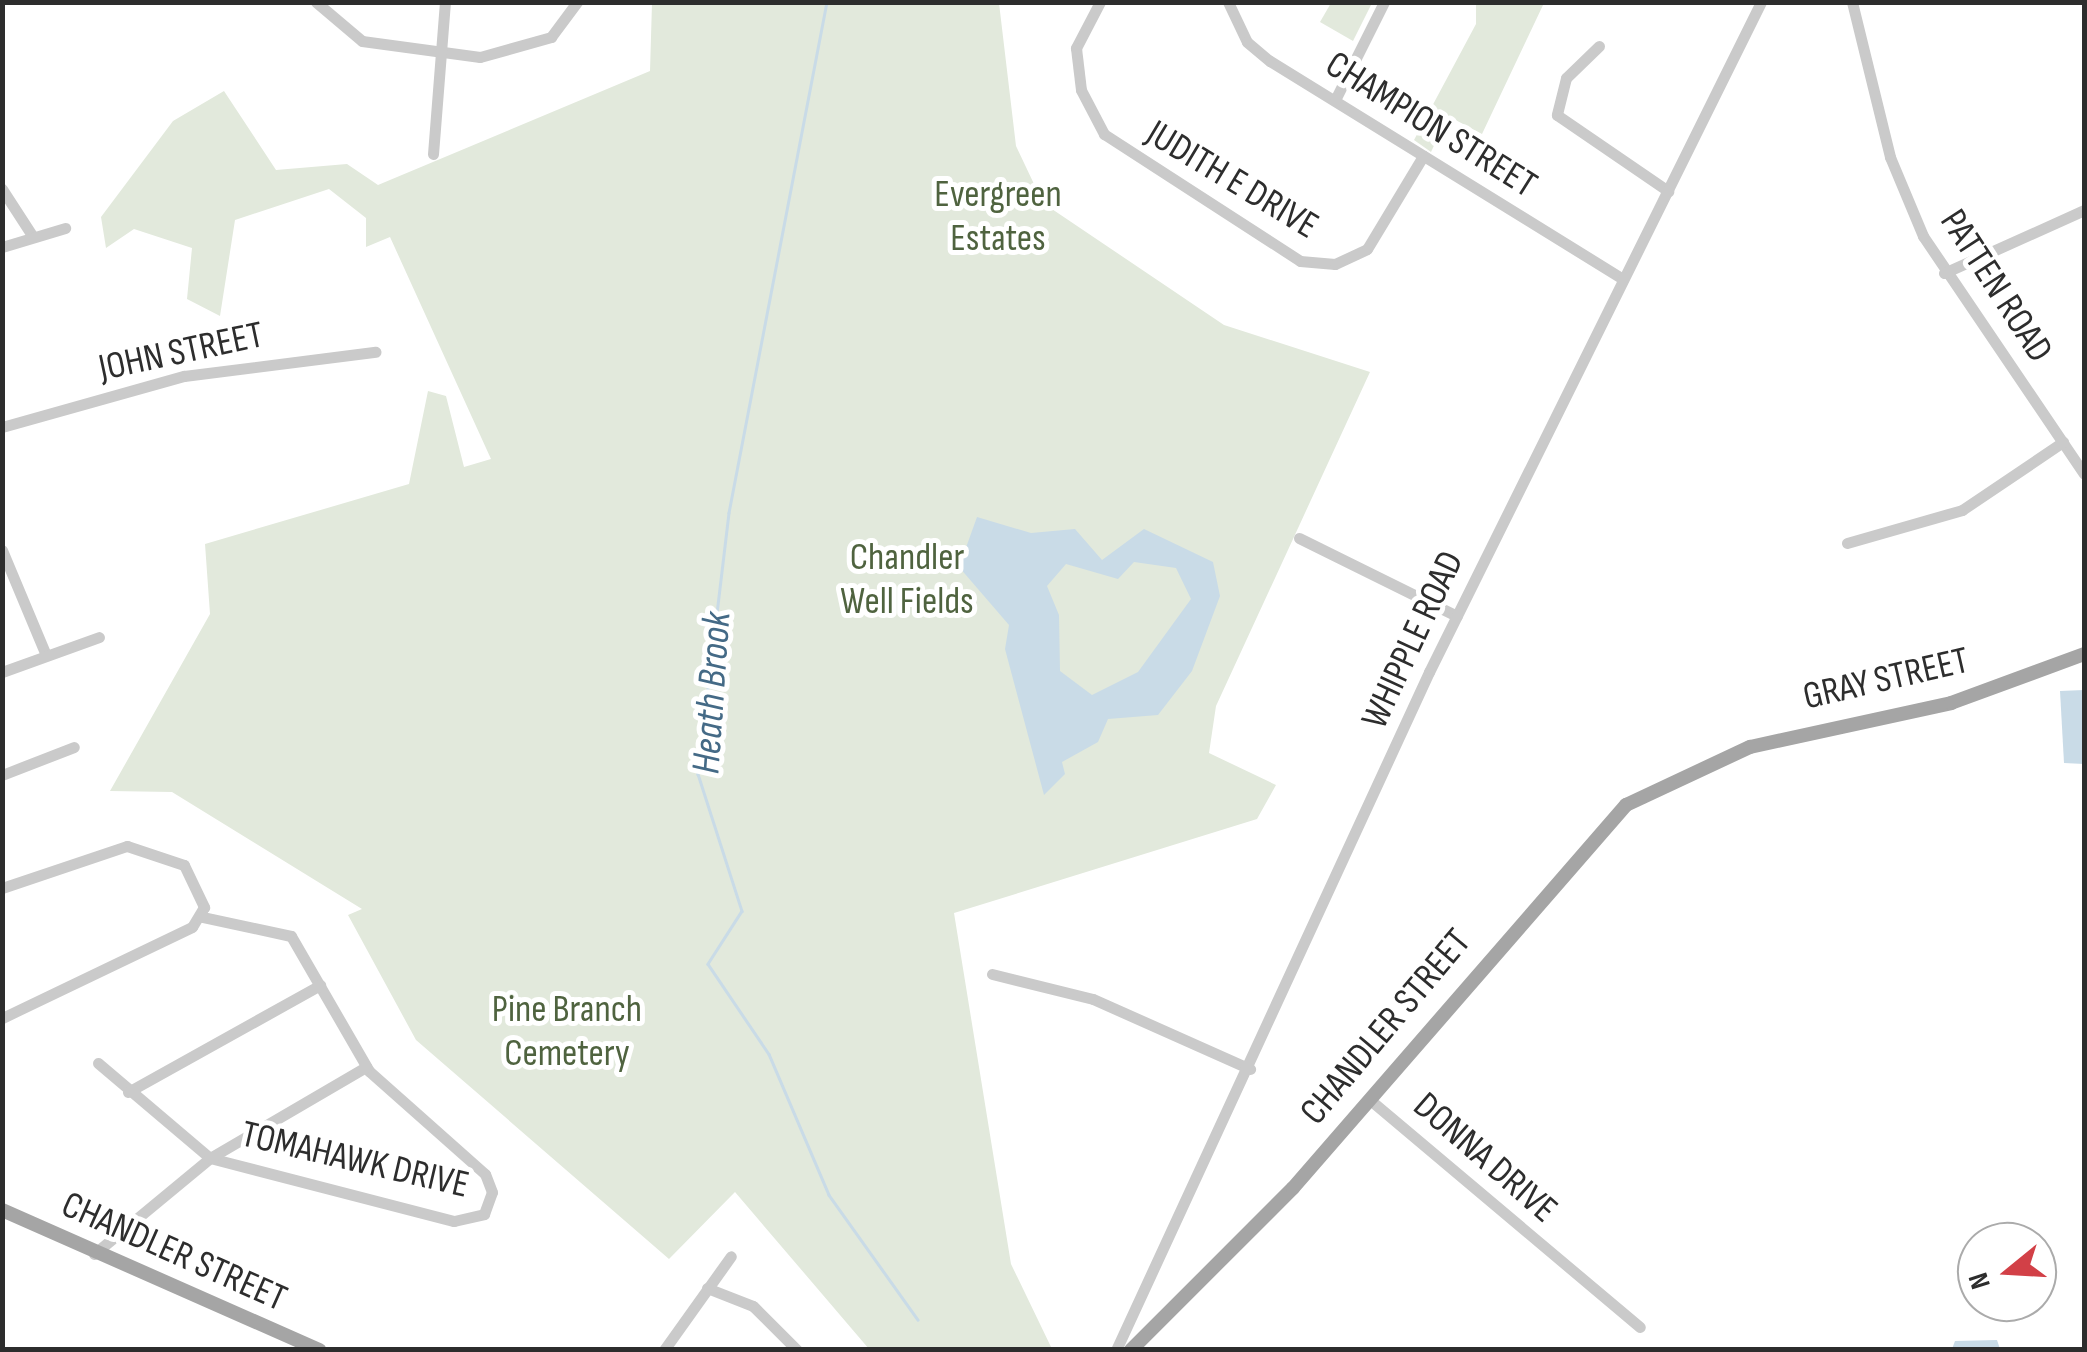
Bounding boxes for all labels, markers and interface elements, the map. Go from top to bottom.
street label: CHAMPION STREET [1317,42,1545,208]
street label: JUDITH E DRIVE [1138,111,1326,249]
park label: Evergreen Estates [934,172,1062,262]
street label: PATTEN ROAD [1930,201,2062,371]
street label: JOHN STREET [95,312,267,392]
park label: Chandler Well Fields [840,535,974,624]
street label: WHIPPLE ROAD [1352,544,1474,736]
water label: Heath Brook [682,610,742,776]
street label: GRAY STREET [1799,638,1973,720]
street label: CHANDLER STREET [1291,920,1481,1134]
park label: Pine Branch Cemetery [492,987,642,1076]
street label: DONNA DRIVE [1404,1083,1566,1233]
street label: TOMAHAWK DRIVE [237,1112,473,1208]
street label: CHANDLER STREET [55,1182,293,1322]
north arrow [1957,1222,2057,1322]
text: N [1962,1269,1998,1293]

